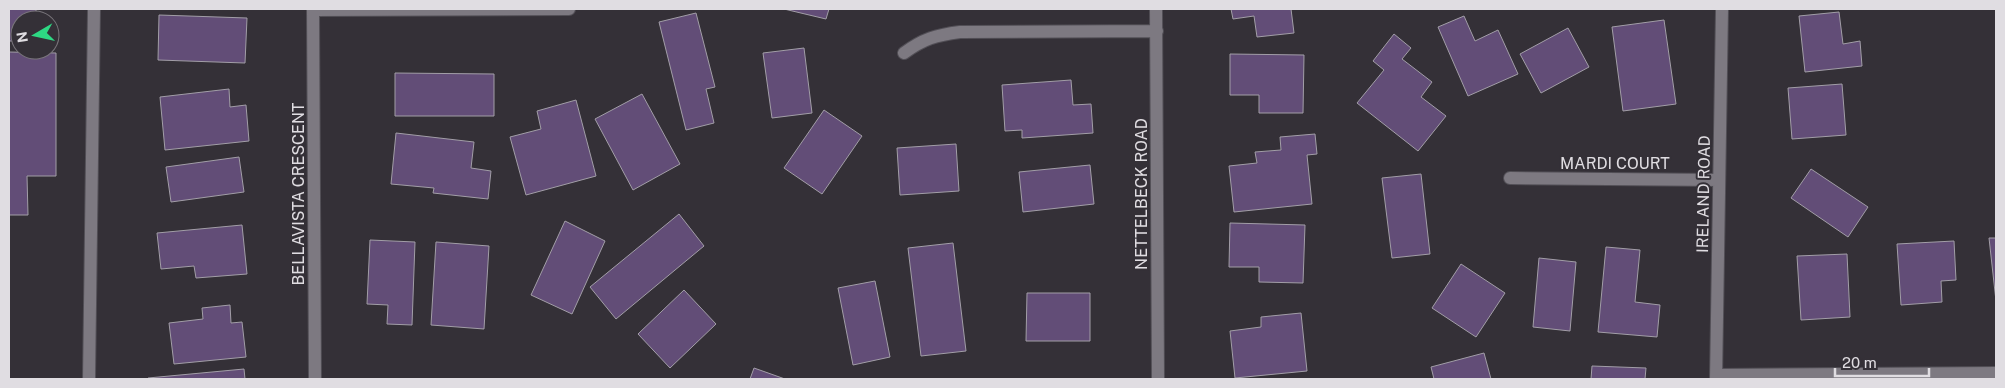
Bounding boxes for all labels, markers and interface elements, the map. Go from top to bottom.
north arrow [10,10,60,60]
text: N [13,30,31,44]
street label: BELLAVISTA CRESCENT [289,102,308,286]
street label: NETTELBECK ROAD [1132,118,1151,270]
street label: IRELAND ROAD [1693,135,1714,253]
street label: MARDI COURT [1560,154,1670,173]
scale bar [1835,346,1929,378]
text: 20 m [1842,354,1877,371]

